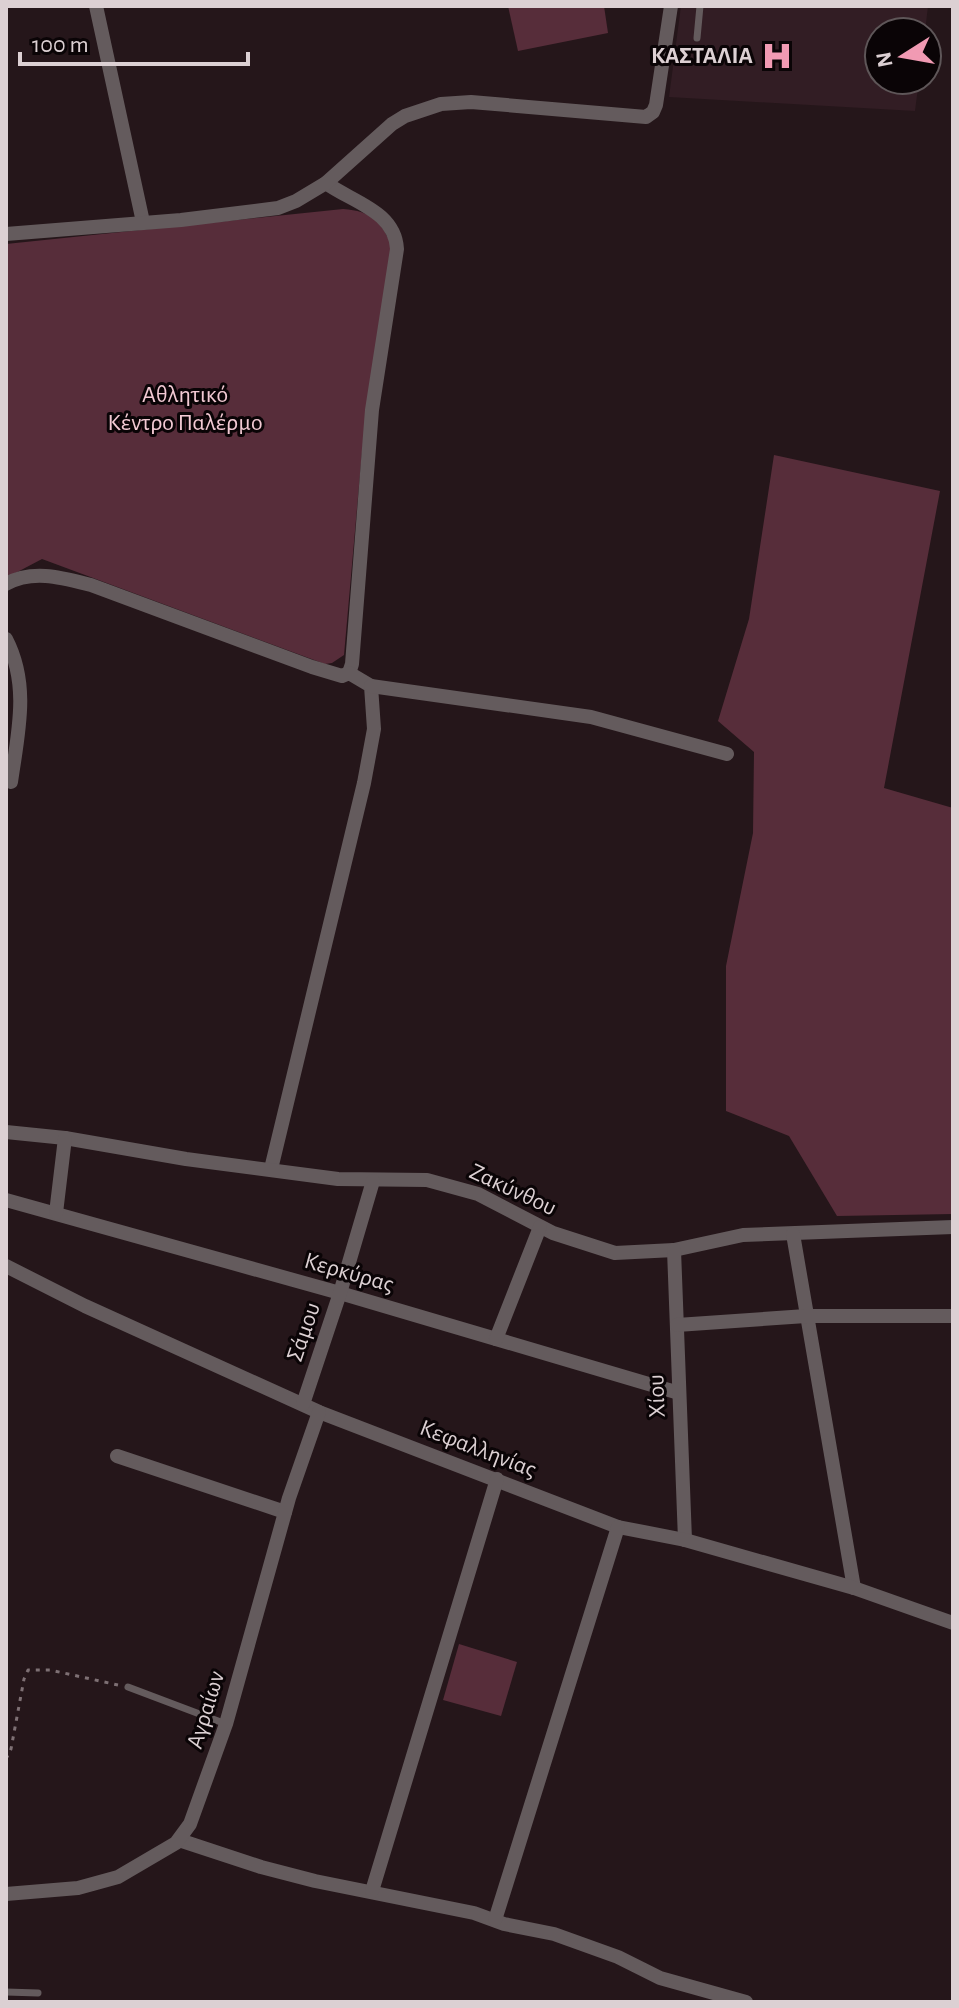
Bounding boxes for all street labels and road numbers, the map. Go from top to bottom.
street label: Ζακύνθου [466,1160,560,1220]
street label: Κερκύρας [302,1249,396,1297]
street label: Σάμου [283,1299,325,1365]
street label: Χίου [644,1374,670,1418]
street label: Κεφαλληνίας [416,1416,540,1482]
street label: Αγραίων [183,1668,229,1752]

